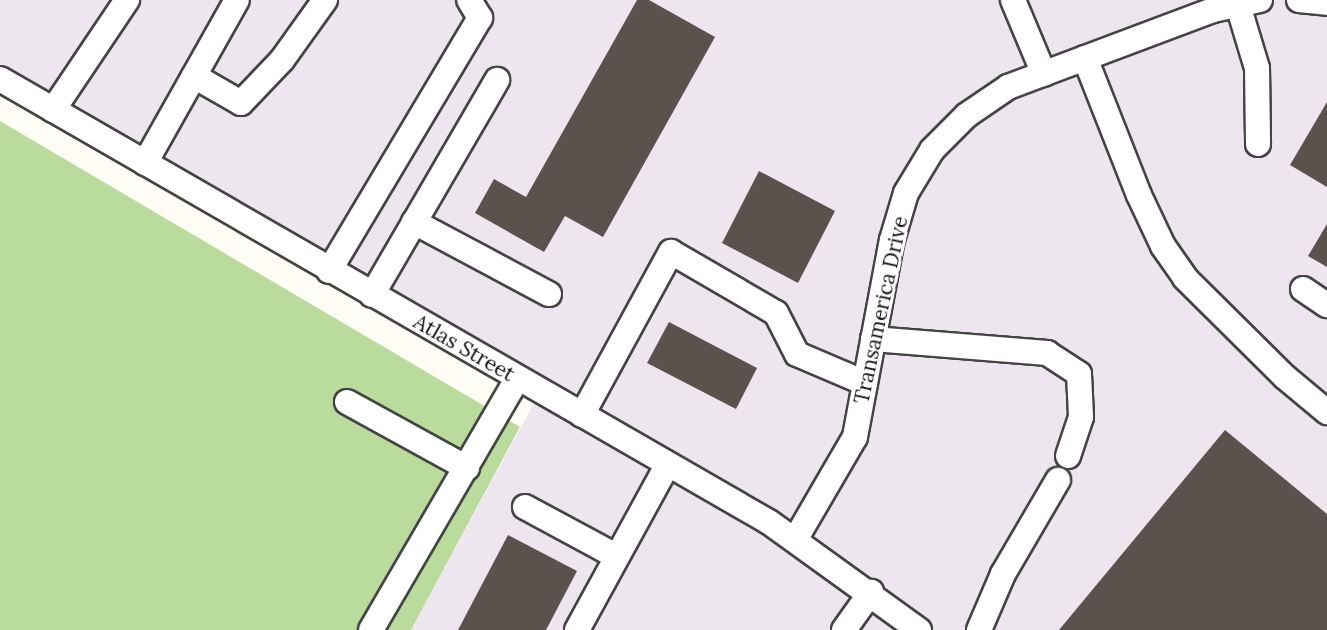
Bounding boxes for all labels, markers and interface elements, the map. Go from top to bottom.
street label: Transamerica Drive [849,214,913,406]
street label: Atlas Street [409,309,519,387]

